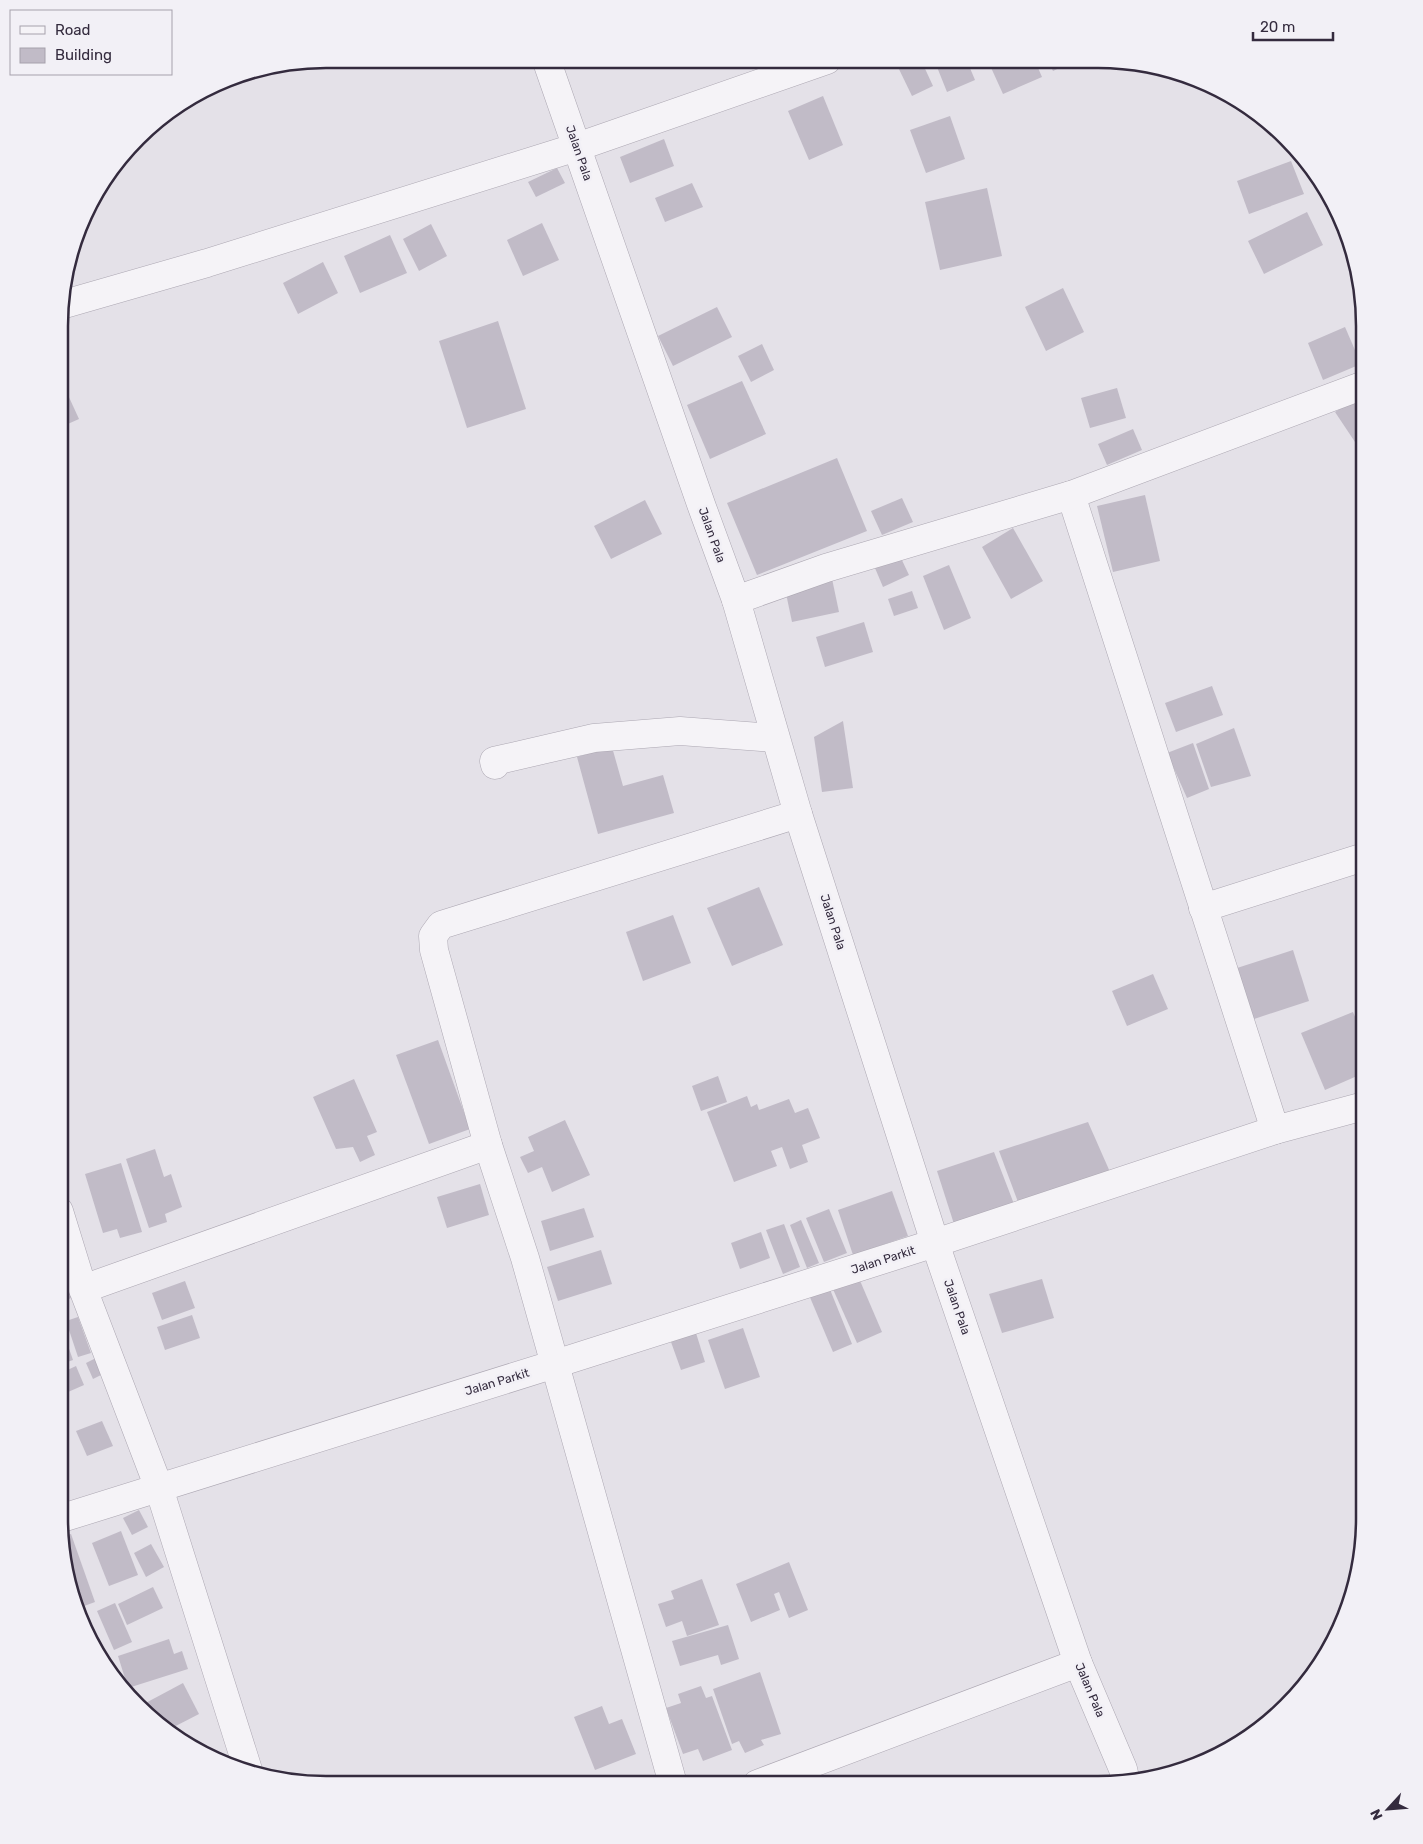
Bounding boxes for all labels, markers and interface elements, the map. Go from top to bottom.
legend [10,10,172,75]
scale bar [1253,10,1333,42]
text: 20 m [1260,18,1295,36]
text: Road [55,21,91,39]
text: Building [55,46,112,64]
street label: Jalan Pala [563,123,595,183]
street label: Jalan Pala [696,506,728,564]
street label: Jalan Pala [817,892,849,952]
street label: Jalan Parkit [849,1243,917,1277]
street label: Jalan Pala [941,1277,973,1337]
street label: Jalan Parkit [463,1365,531,1398]
street label: Jalan Pala [1072,1661,1108,1719]
north arrow [1363,1784,1413,1834]
text: N [1367,1806,1387,1823]

